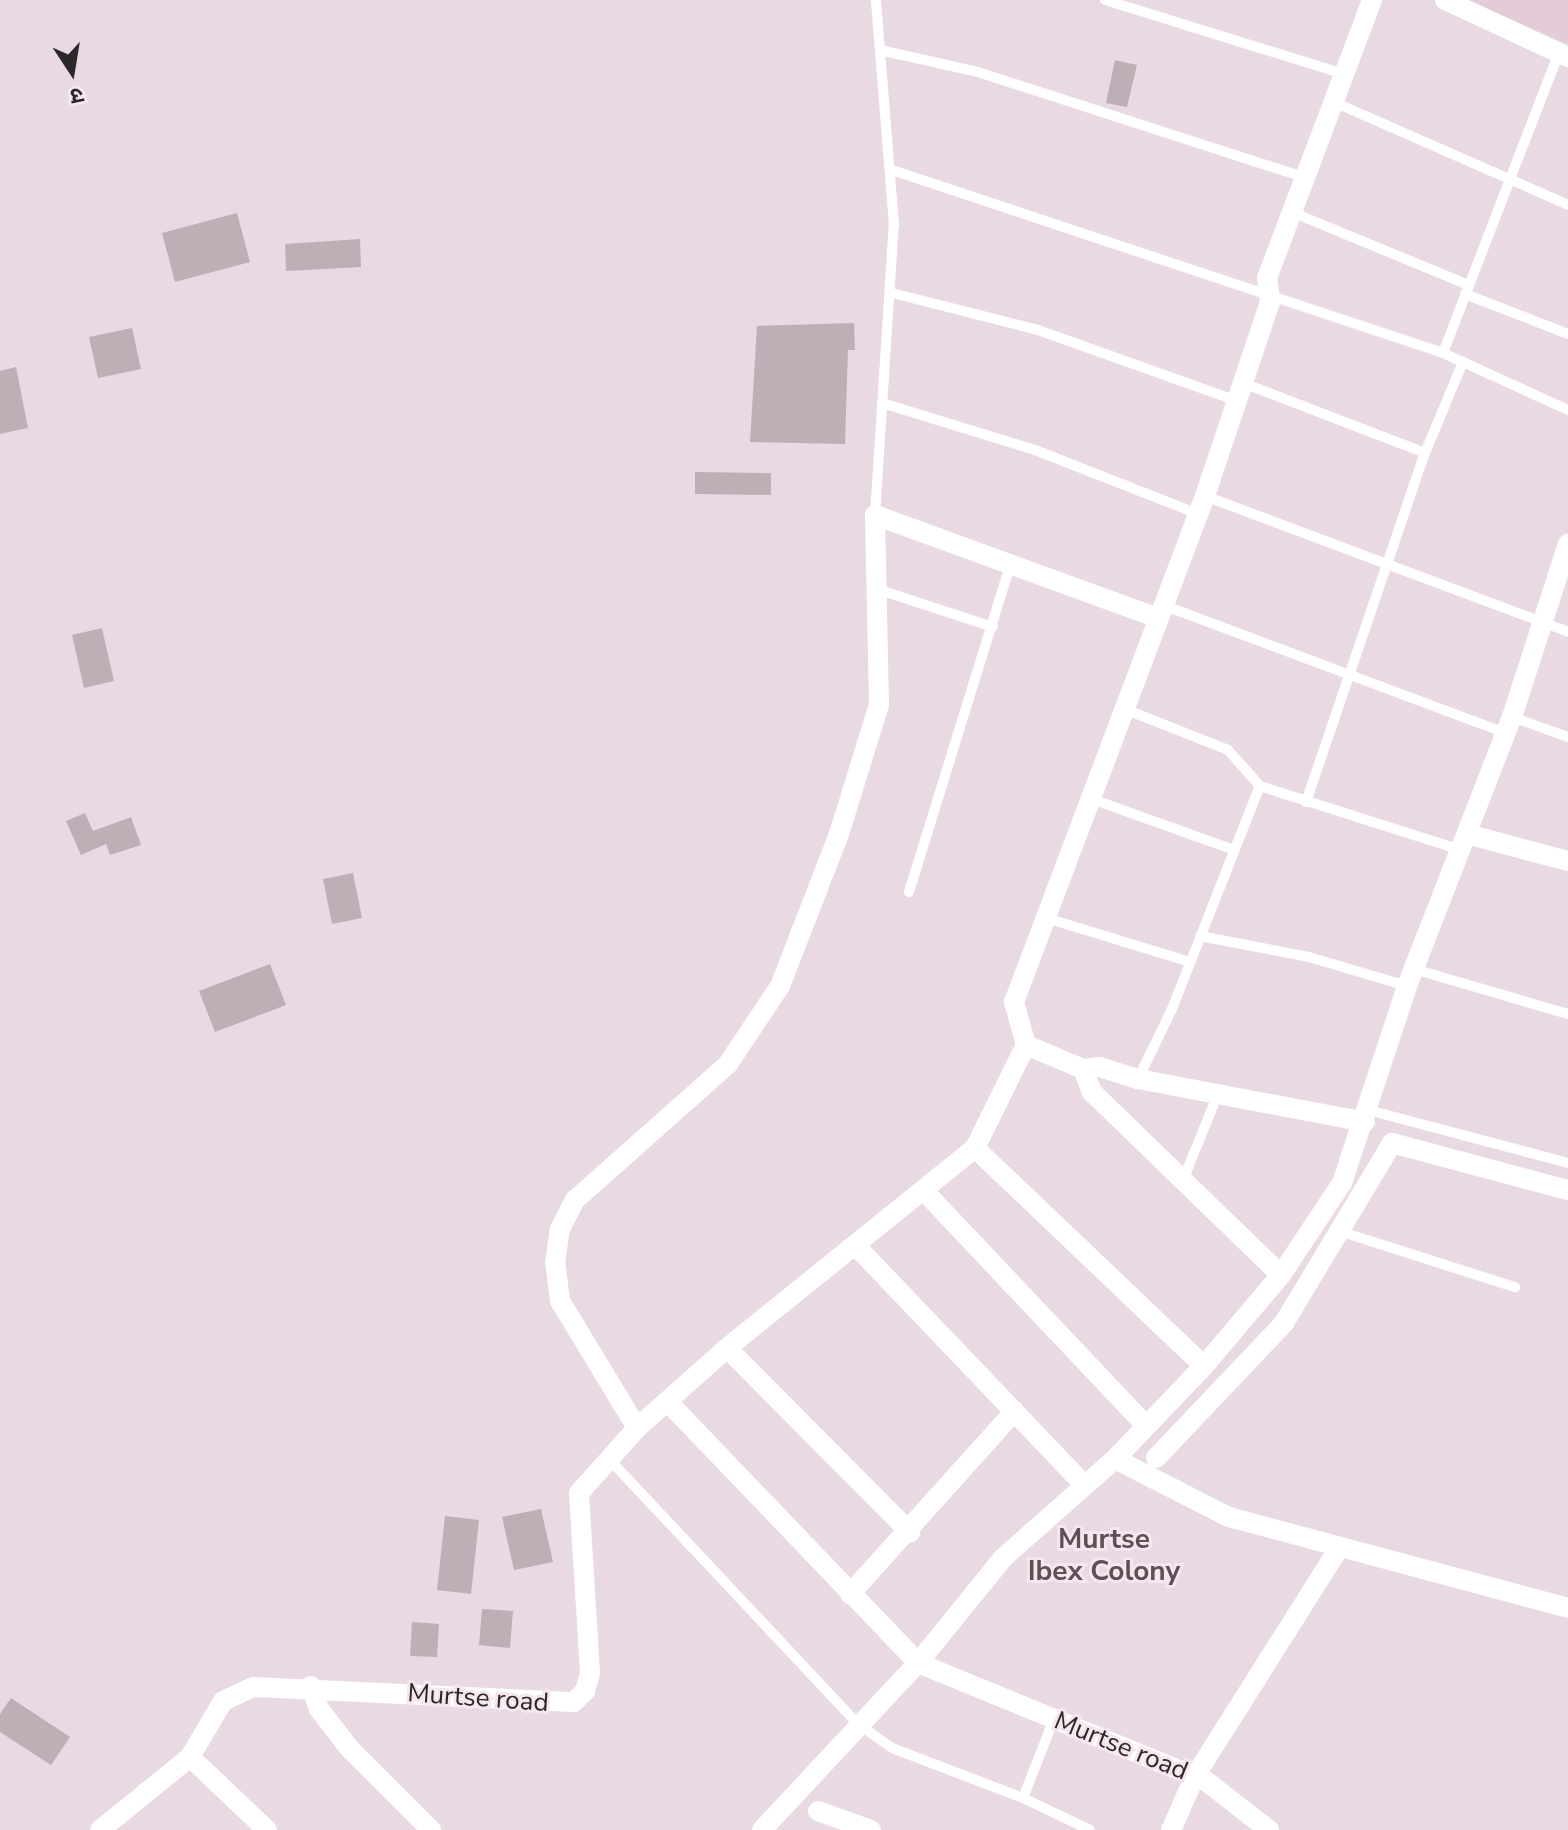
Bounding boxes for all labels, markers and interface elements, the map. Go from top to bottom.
north arrow [32,32,112,112]
text: उ [68,79,86,111]
district label: Murtse Ibex Colony [1028,1522,1180,1588]
street label: Murtse road [406,1678,550,1718]
street label: Murtse road [1050,1705,1192,1787]

